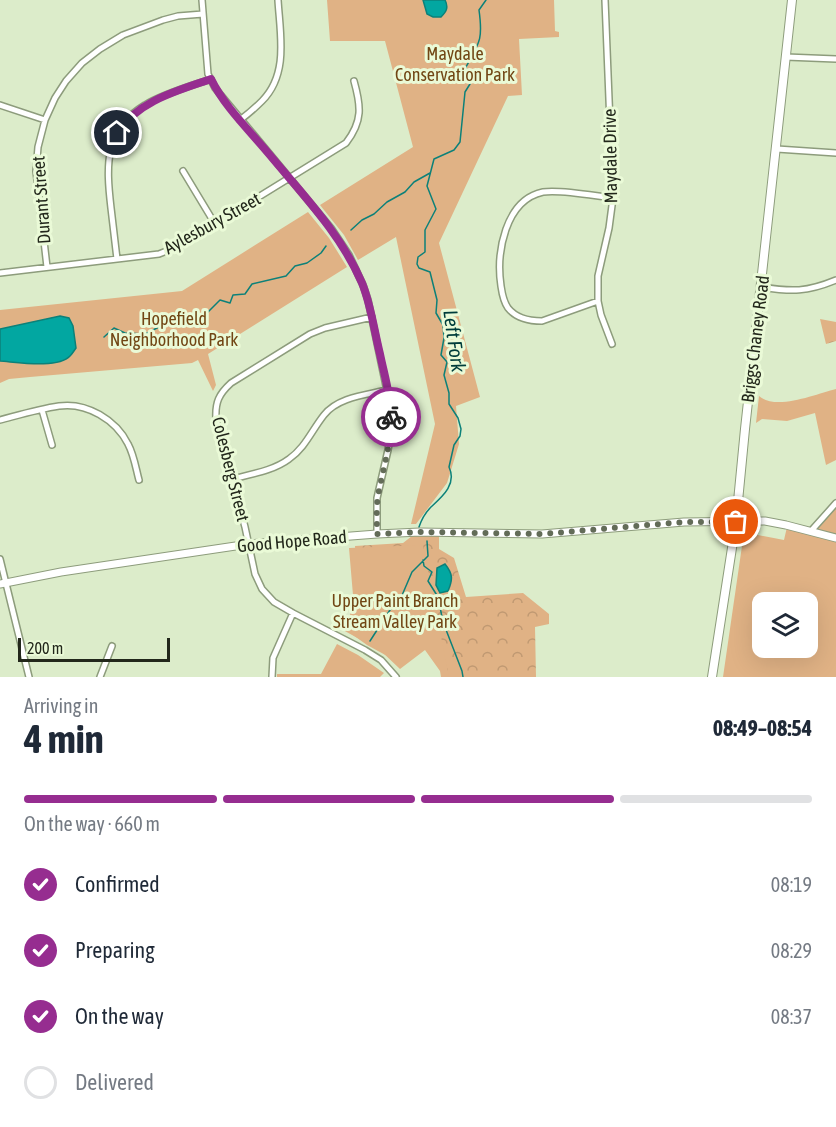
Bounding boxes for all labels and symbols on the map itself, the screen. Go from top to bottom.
park label: Maydale Conservation Park [395,43,515,85]
pin [91,107,142,158]
street label: Maydale Drive [599,108,621,204]
street label: Durant Street [27,155,55,245]
street label: Aylesbury Street [160,188,264,258]
street label: Briggs Chaney Road [737,274,773,404]
park label: Hopefield Neighborhood Park [110,308,238,350]
water label: Left Fork [439,308,471,374]
courier [361,387,421,447]
street label: Colesberg Street [208,415,254,523]
pin [710,496,761,547]
street label: Good Hope Road [236,526,348,556]
park label: Upper Paint Branch Stream Valley Park [332,590,458,632]
scale bar [18,635,170,662]

